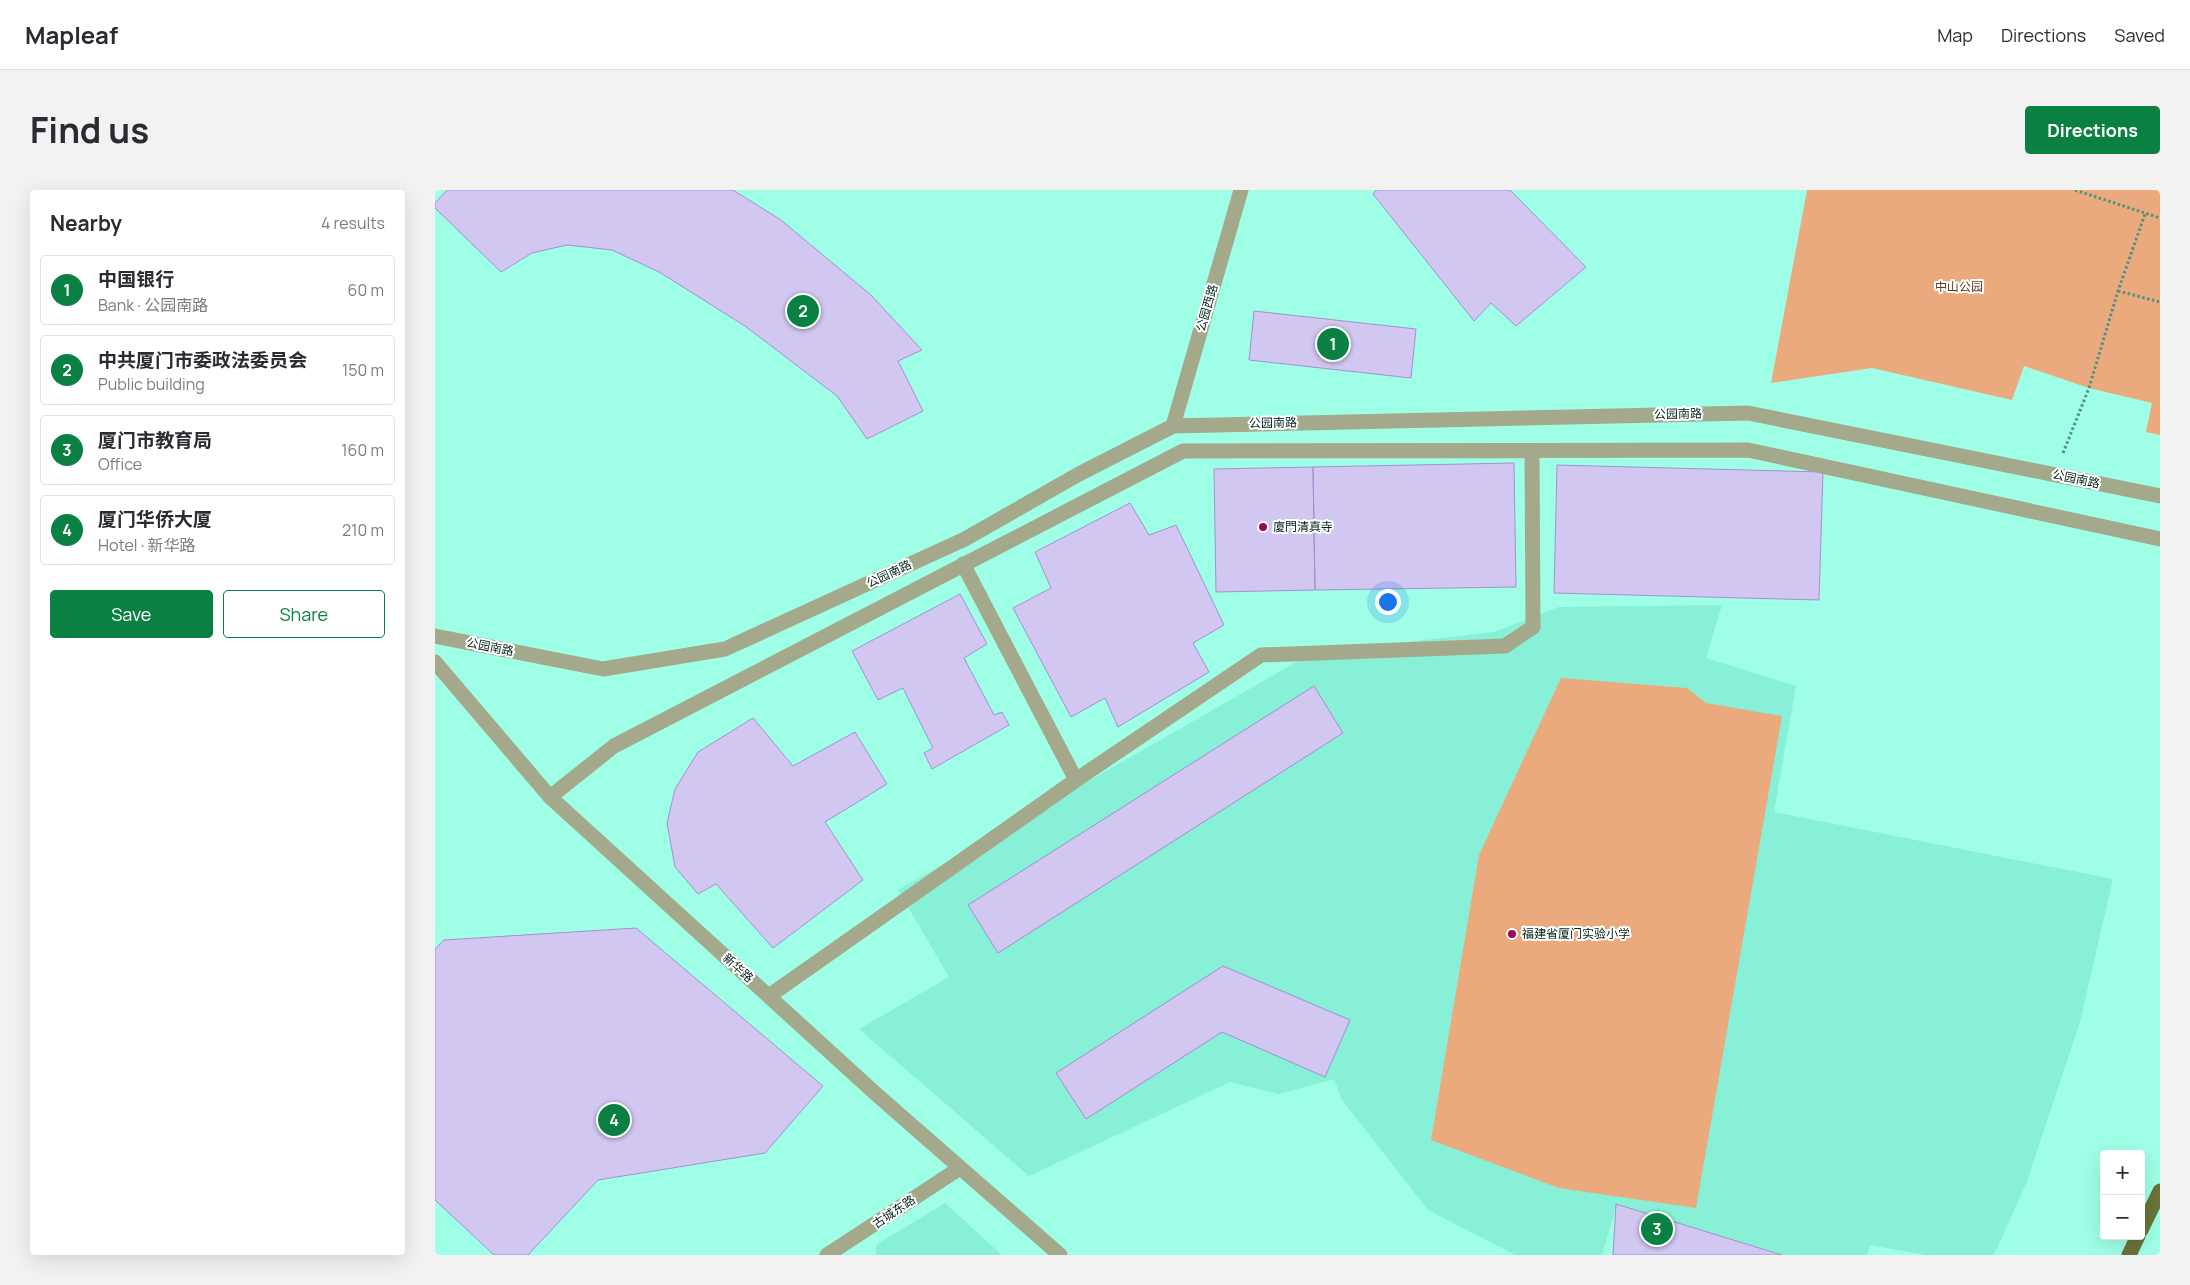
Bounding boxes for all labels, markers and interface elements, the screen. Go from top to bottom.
text: Mapleaf [25,18,118,51]
text: Map [1937,23,1973,47]
text: Directions [2001,23,2086,47]
text: Saved [2114,23,2165,47]
text: Find us [30,106,149,154]
button: Directions [2025,106,2160,154]
text: Nearby [50,209,122,237]
text: 4 results [321,212,385,234]
text: 中国银行 [98,266,174,292]
park label: 中山公园 [1935,278,1983,295]
text: 1 [63,279,71,301]
text: 60 m [348,279,384,301]
street label: 公园西路 [1192,282,1221,333]
pin: 2 [787,292,819,330]
text: Bank · 公园南路 [98,294,208,316]
pin: 1 [1317,325,1349,363]
text: 中共厦门市委政法委员会 [98,347,307,373]
text: 2 [62,359,72,381]
text: 150 m [342,359,384,381]
text: Public building [98,373,205,395]
street label: 公园南路 [1654,405,1702,422]
street label: 公园南路 [1249,414,1297,431]
text: 厦门市教育局 [98,427,212,453]
text: 3 [62,439,72,461]
text: 160 m [341,439,384,461]
text: Office [98,453,142,475]
street label: 公园南路 [2051,465,2101,492]
text: 厦门华侨大厦 [98,506,212,532]
place label: 廈門清真寺 [1273,518,1333,535]
text: 4 [62,519,72,541]
text: 210 m [342,519,384,541]
marker: 廈門清真寺 [1257,521,1269,533]
text: Hotel · 新华路 [98,534,196,556]
street label: 公园南路 [863,556,914,591]
your location [1375,589,1401,615]
button: Save [50,590,213,638]
button: Share [223,590,385,638]
street label: 公园南路 [465,634,515,659]
place label: 福建省厦门实验小学 [1522,925,1630,942]
marker: 福建省厦门实验小学 [1506,928,1518,940]
street label: 新华路 [719,949,757,986]
pin: 4 [598,1101,630,1139]
map controls [2100,1150,2145,1240]
button: + [2100,1150,2145,1195]
street label: 古城东路 [869,1191,918,1232]
button: − [2100,1195,2145,1240]
pin: 3 [1641,1210,1673,1248]

